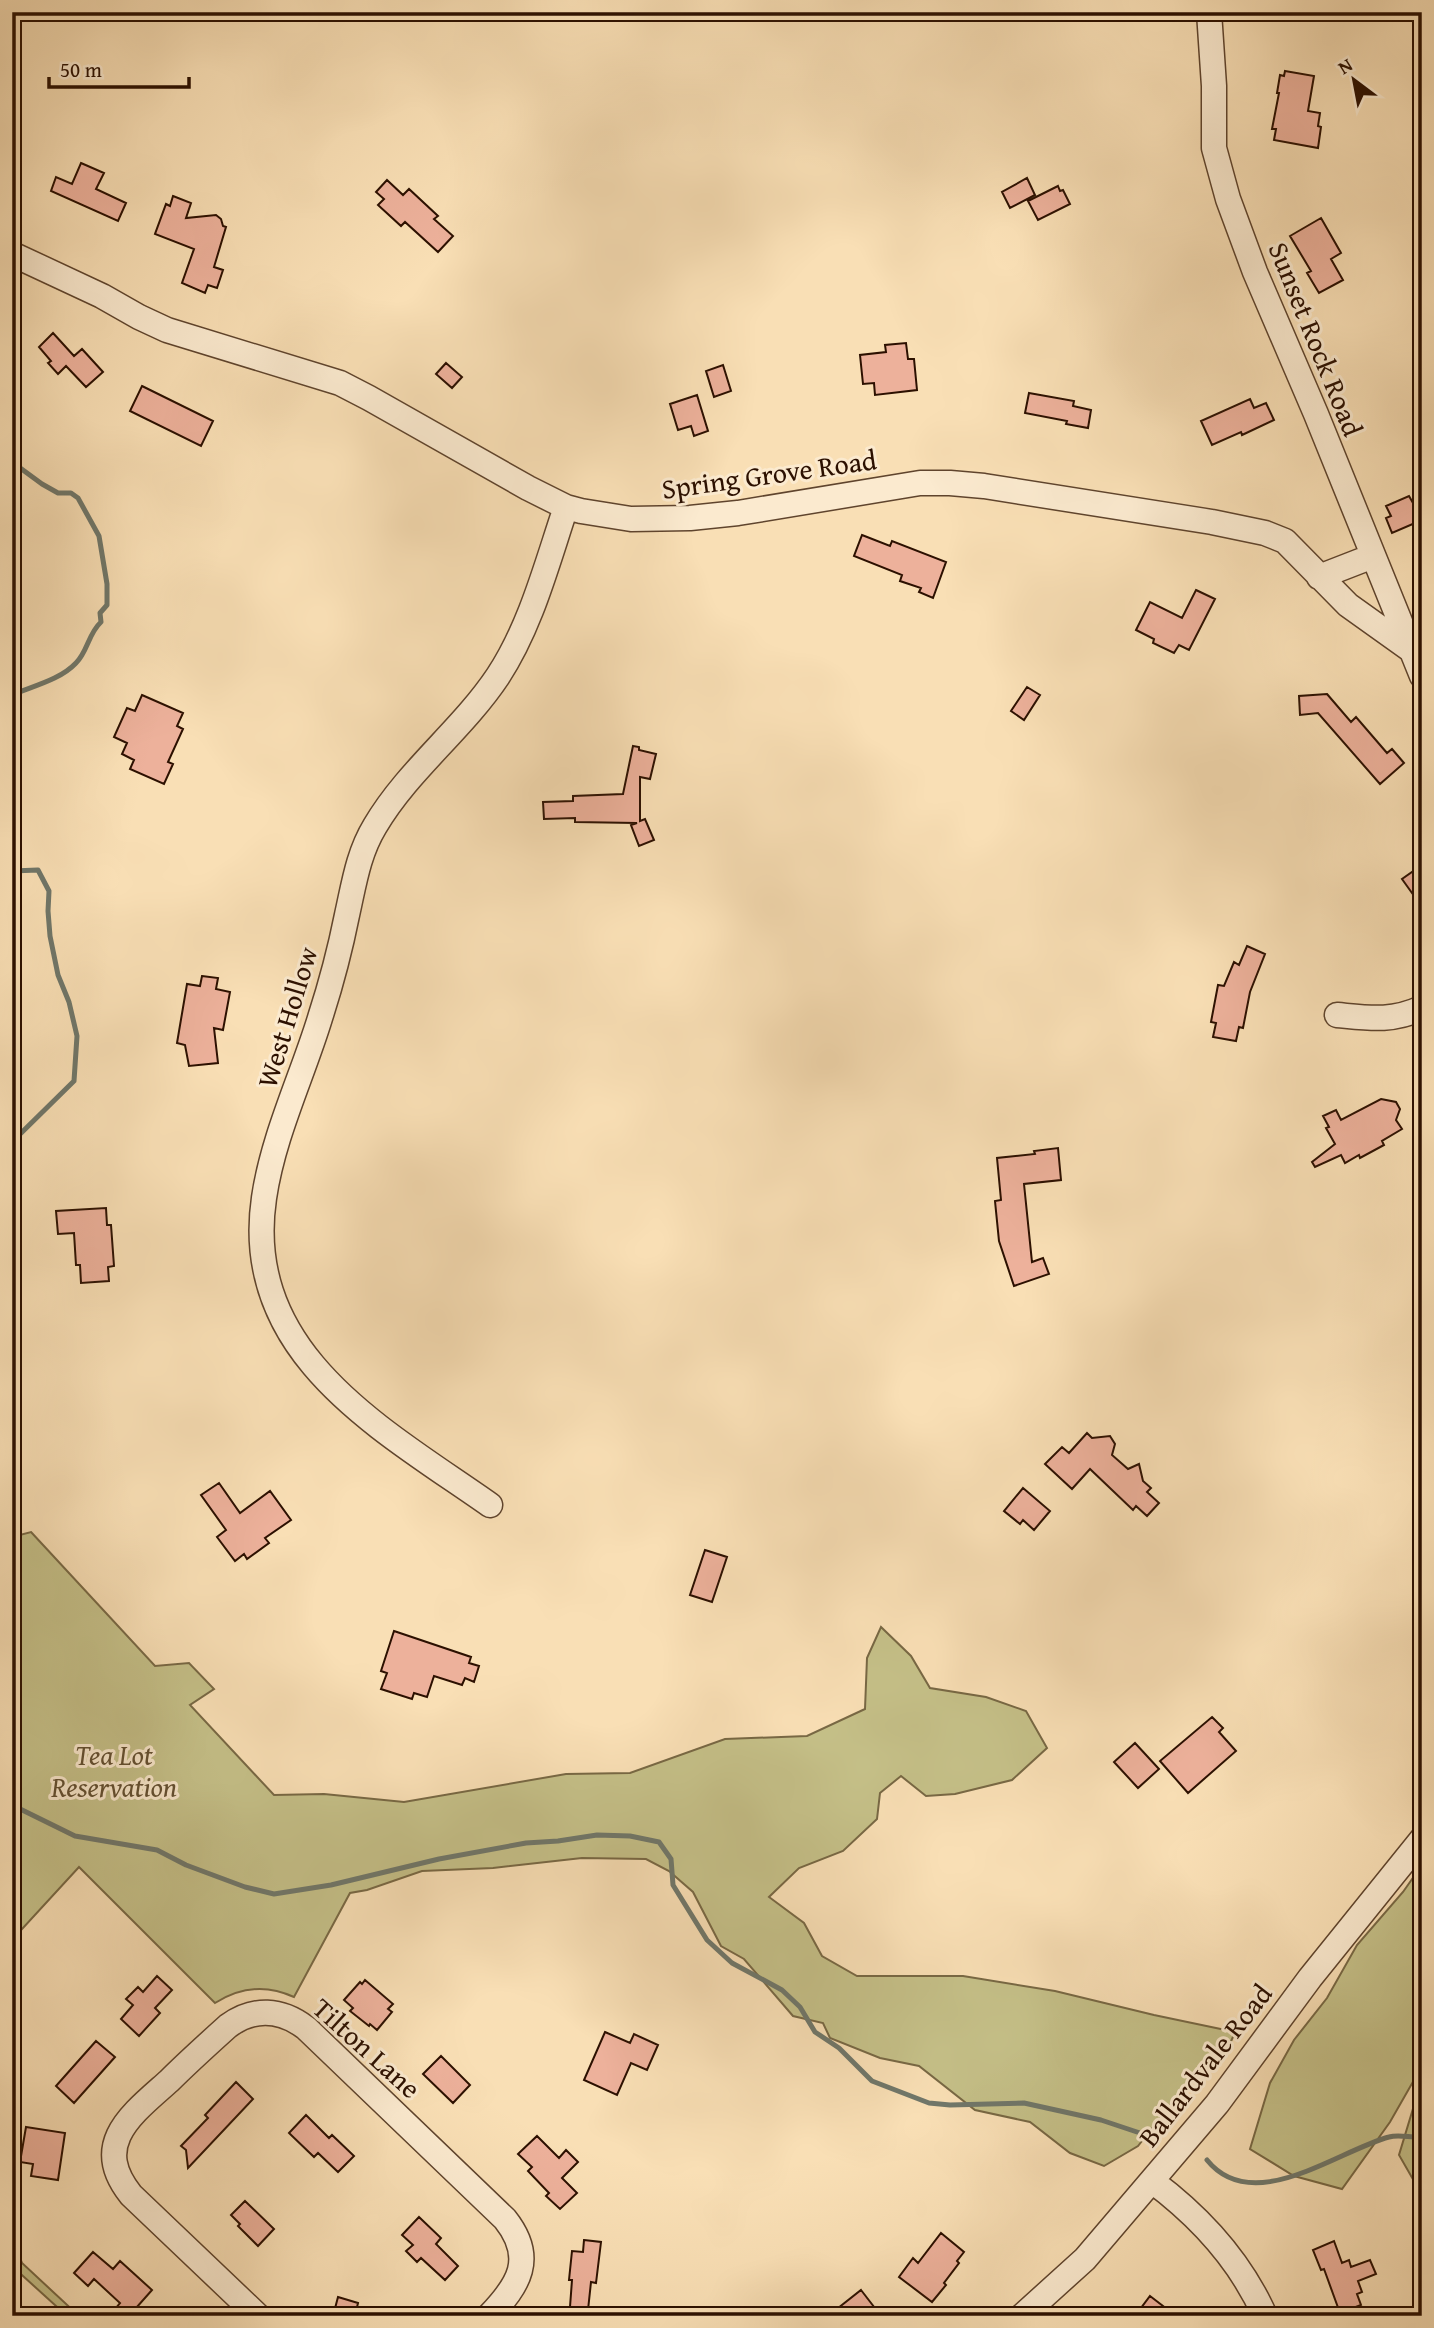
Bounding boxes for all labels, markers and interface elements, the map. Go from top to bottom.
scale bar [49,46,189,90]
north arrow [1318,46,1388,116]
text: N [1332,50,1358,81]
text: 50 m [60,54,102,85]
street label: Sunset Rock Road [1259,236,1374,442]
street label: Spring Grove Road [659,438,879,509]
street label: West Hollow [246,941,327,1092]
park label: Tea Lot Reservation [50,1734,177,1807]
street label: Ballardvale Road [1128,1975,1281,2155]
street label: Tilton Lane [304,1988,431,2107]

